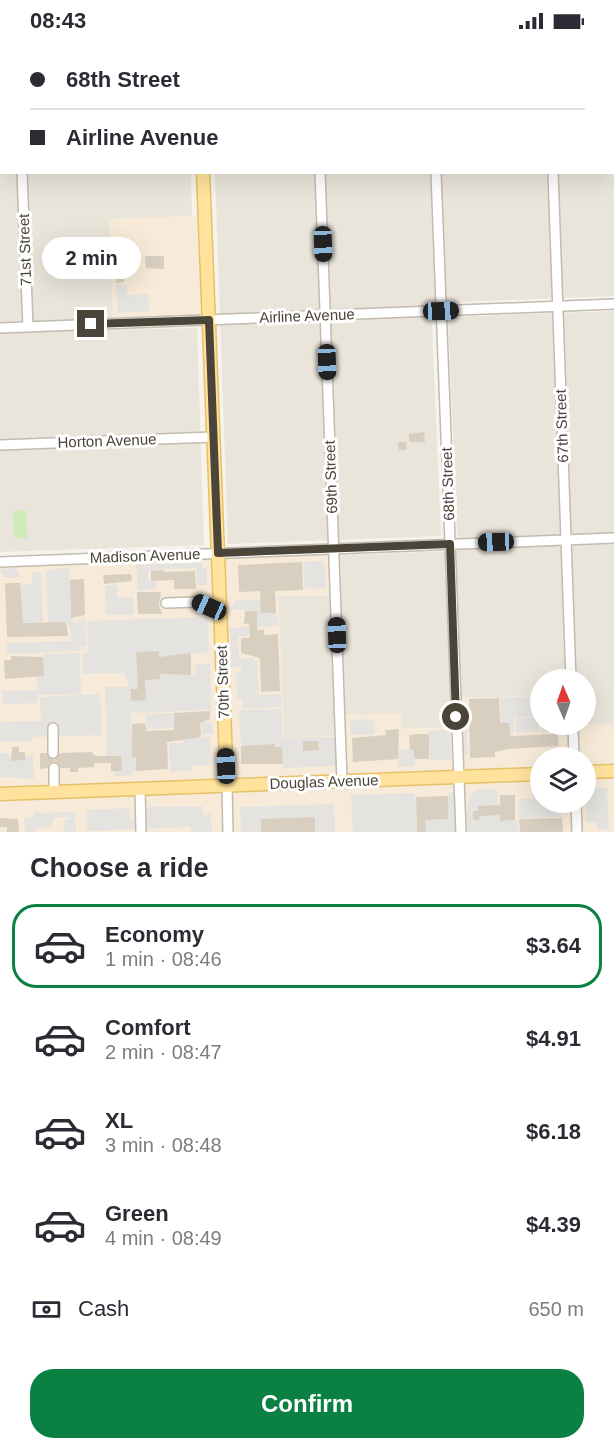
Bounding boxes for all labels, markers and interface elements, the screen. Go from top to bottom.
text: 08:43 [30,8,86,33]
text: 68th Street [66,67,180,92]
text: Airline Avenue [66,125,218,150]
street label: 71st Street [15,213,34,287]
car [313,226,333,262]
callout: 2 min [42,237,140,279]
text: 2 min [65,247,118,269]
car [423,301,459,321]
street label: Airline Avenue [259,305,355,326]
route end [77,310,104,337]
car [317,344,337,380]
street label: 67th Street [552,388,571,463]
street label: Horton Avenue [57,430,157,451]
street label: 69th Street [321,439,340,514]
street label: 68th Street [438,446,457,521]
car [478,532,514,552]
street label: Madison Avenue [89,545,201,566]
car [189,591,229,623]
car [327,617,347,653]
street label: 70th Street [213,644,232,719]
north arrow [530,669,596,735]
map controls [530,669,596,813]
route start [442,703,469,730]
button: layers [530,747,596,813]
car [216,748,236,784]
street label: Douglas Avenue [269,771,379,792]
text: Choose a ride [30,853,209,883]
icon: car [33,919,87,973]
text: Economy [105,922,204,947]
text: $3.64 [526,933,581,958]
text: 1 min · 08:46 [105,948,222,970]
icon: car [33,1012,87,1066]
text: Comfort [105,1015,191,1040]
text: $4.91 [526,1026,581,1051]
text: 2 min · 08:47 [105,1041,222,1063]
icon: car [33,1105,87,1159]
text: XL [105,1108,133,1133]
text: $6.18 [526,1119,581,1144]
text: 3 min · 08:48 [105,1134,222,1156]
icon: car [33,1198,87,1252]
text: Green [105,1201,169,1226]
text: $4.39 [526,1212,581,1237]
text: 4 min · 08:49 [105,1227,222,1249]
icon: cash [30,1293,63,1326]
text: Cash [78,1296,129,1321]
text: 650 m [528,1298,584,1320]
button: Confirm [30,1369,584,1438]

